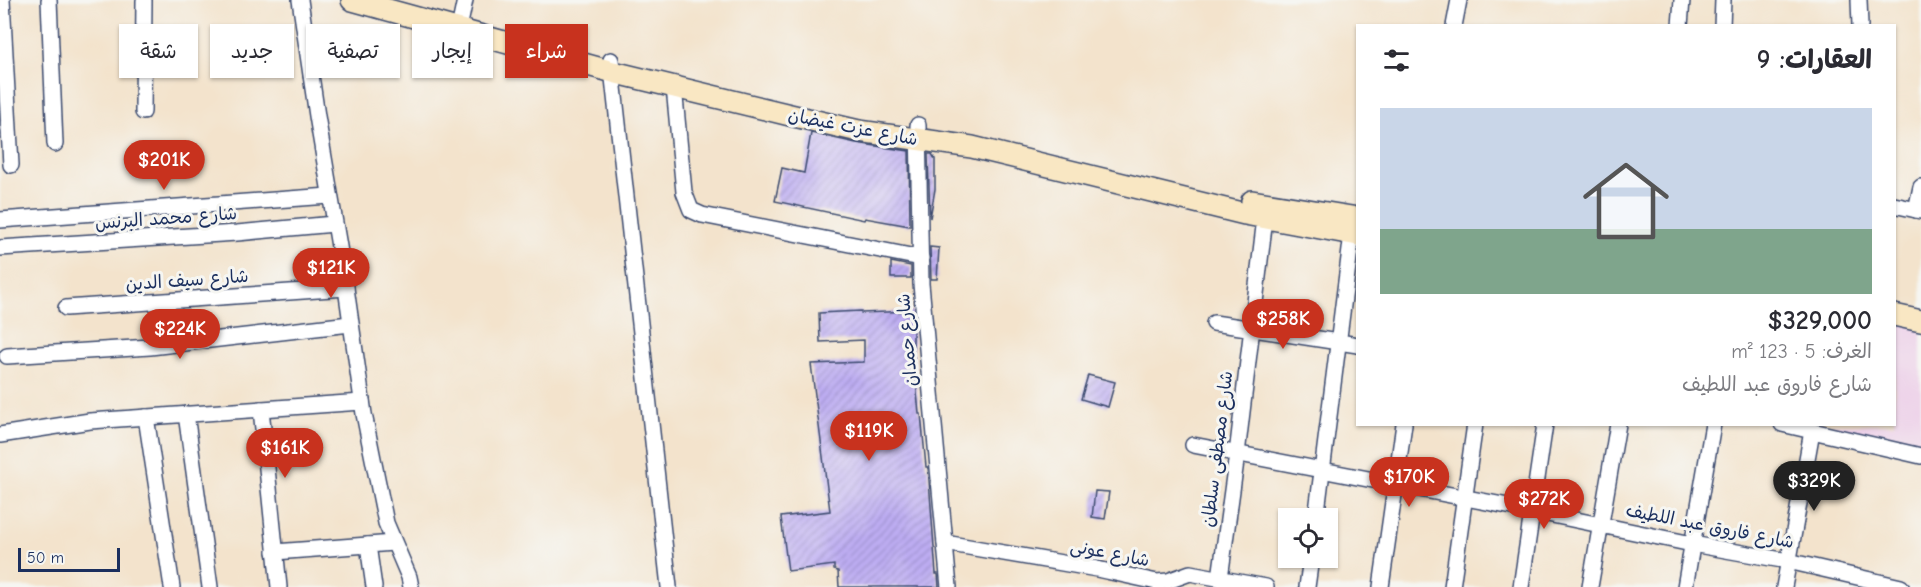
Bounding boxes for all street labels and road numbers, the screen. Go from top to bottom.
street label: شارع عزت غيضان [786,105,919,151]
street label: شارع محمد البرنس [94,203,238,235]
street label: شارع سيف الدين [125,266,249,296]
street label: شارع حمدان [893,292,923,387]
street label: شارع مصطفى سلطان [1197,370,1238,529]
street label: شارع فاروق عبد اللطيف [1624,500,1796,554]
street label: شارع عونى [1068,536,1151,572]

